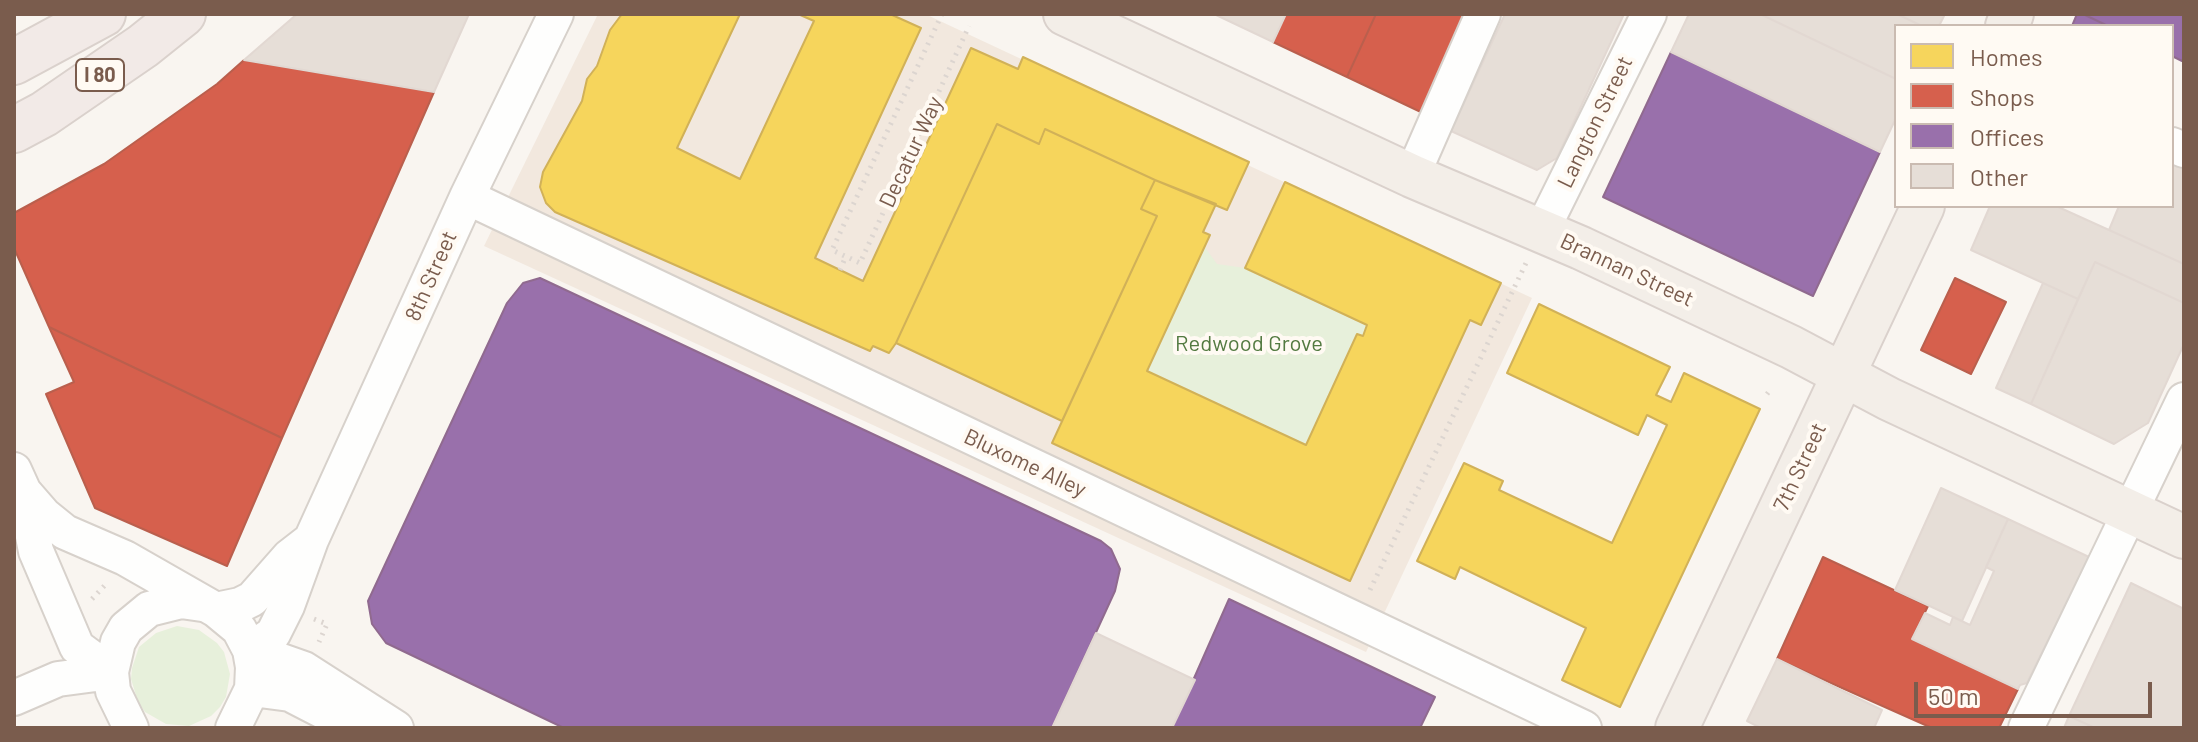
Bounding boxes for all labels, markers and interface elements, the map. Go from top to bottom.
legend [1894,24,2174,208]
text: Homes [1970,42,2043,71]
street label: Langton Street [1552,52,1638,192]
road number: I 80 [76,59,124,91]
text: Shops [1970,82,2035,111]
street label: Decatur Way [874,92,948,212]
text: Offices [1970,122,2044,151]
text: Other [1970,162,2028,191]
street label: 8th Street [399,227,463,325]
street label: Brannan Street [1556,228,1698,312]
park label: Redwood Grove [1175,331,1323,357]
street label: 7th Street [1768,418,1832,516]
street label: Bluxome Alley [960,423,1090,503]
scale bar [1918,666,2156,716]
text: 50 m [1928,681,1979,710]

